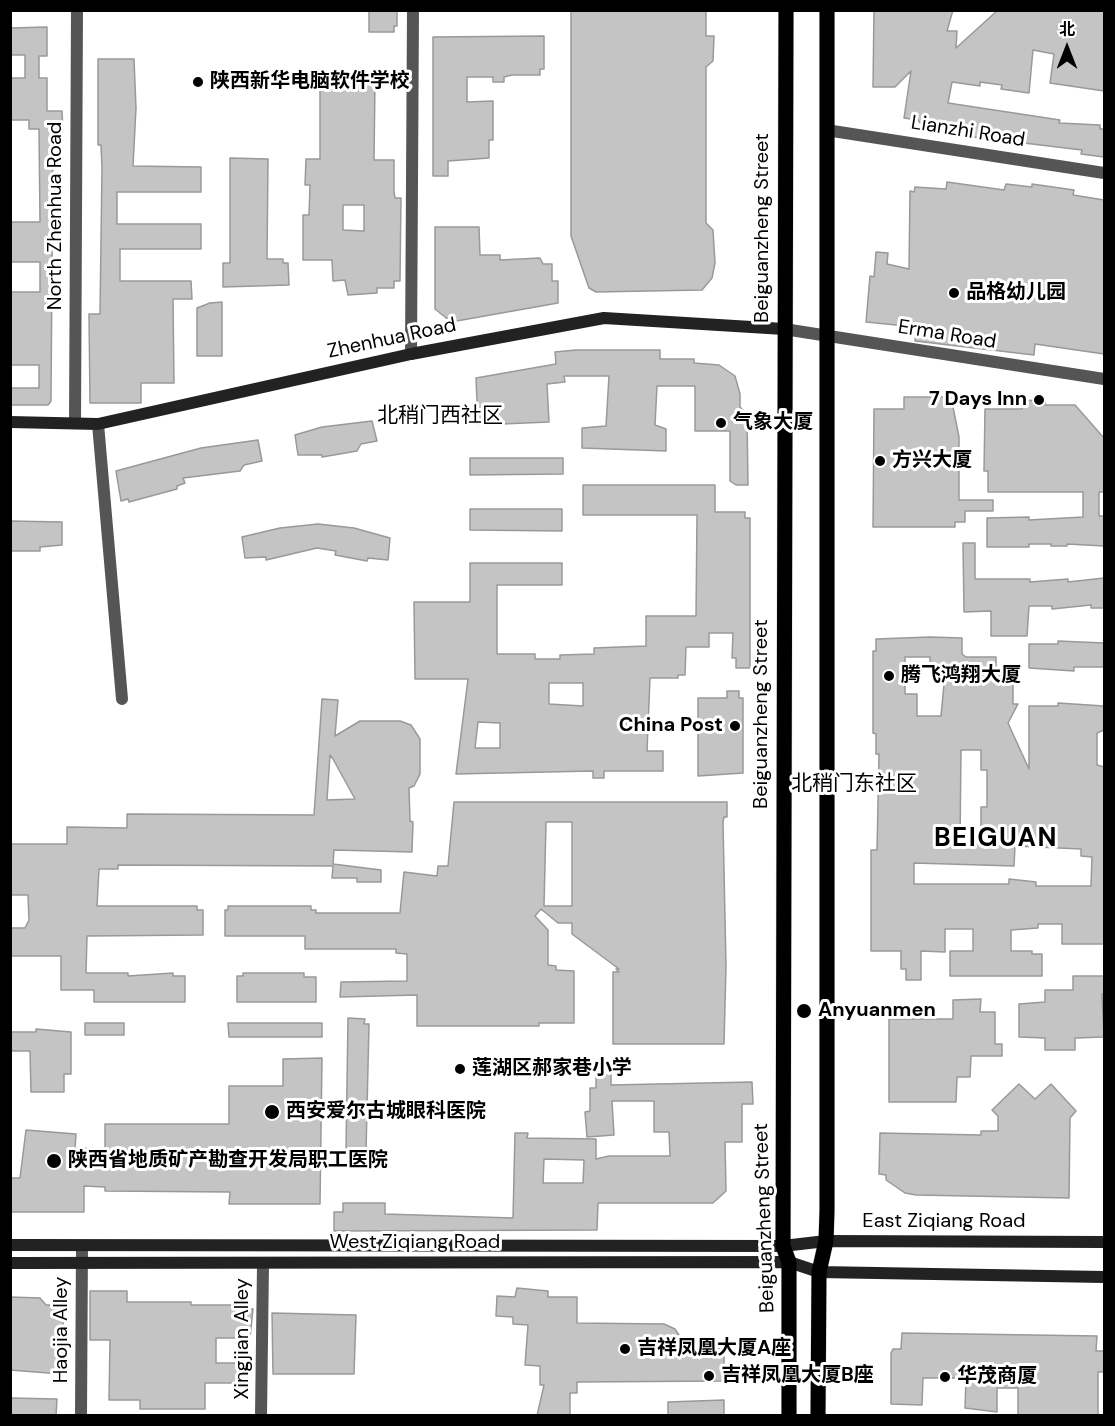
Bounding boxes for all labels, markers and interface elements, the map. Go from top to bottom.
north arrow [1037,18,1097,78]
text: 北 [1059,19,1075,40]
place label: 陕西新华电脑软件学校 [210,70,410,94]
marker: 陕西新华电脑软件学校 [191,75,205,89]
street label: Lianzhi Road [909,111,1027,153]
street label: North Zhenhua Road [44,122,68,310]
street label: Beiguanzheng Street [751,133,775,323]
place label: 品格幼儿园 [966,281,1066,305]
marker: 品格幼儿园 [947,286,961,300]
street label: Zhenhua Road [325,314,459,364]
street label: Erma Road [896,315,998,355]
place label: 7 Days Inn [929,388,1027,412]
marker: 7 Days Inn [1032,393,1046,407]
district label: 北稍门西社区 [377,403,503,429]
place label: 气象大厦 [733,411,813,435]
marker: 气象大厦 [714,416,728,430]
place label: 方兴大厦 [892,449,972,473]
marker: 方兴大厦 [873,454,887,468]
street label: Beiguanzheng Street [750,619,774,809]
place label: 腾飞鸿翔大厦 [901,664,1021,688]
marker: 腾飞鸿翔大厦 [882,669,896,683]
place label: China Post [619,714,723,738]
marker: China Post [728,719,742,733]
district label: 北稍门东社区 [791,771,917,797]
district label: BEIGUAN [934,823,1058,855]
place label: Anyuanmen [818,999,936,1023]
marker: Anyuanmen [795,1002,813,1020]
place label: 莲湖区郝家巷小学 [472,1057,632,1081]
marker: 莲湖区郝家巷小学 [453,1062,467,1076]
place label: 西安爱尔古城眼科医院 [286,1100,486,1124]
marker: 西安爱尔古城眼科医院 [263,1103,281,1121]
street label: Beiguanzheng Street [750,1123,780,1313]
place label: 陕西省地质矿产勘查开发局职工医院 [68,1149,388,1173]
marker: 陕西省地质矿产勘查开发局职工医院 [45,1152,63,1170]
street label: East Ziqiang Road [862,1210,1026,1234]
street label: West Ziqiang Road [330,1231,500,1255]
street label: Haojia Alley [50,1277,74,1383]
street label: Xingjian Alley [231,1278,255,1400]
place label: 吉祥凤凰大厦A座 [637,1337,791,1361]
marker: 吉祥凤凰大厦A座 [618,1342,632,1356]
place label: 吉祥凤凰大厦B座 [721,1364,874,1388]
place label: 华茂商厦 [957,1365,1037,1389]
marker: 吉祥凤凰大厦B座 [702,1369,716,1383]
marker: 华茂商厦 [938,1370,952,1384]

